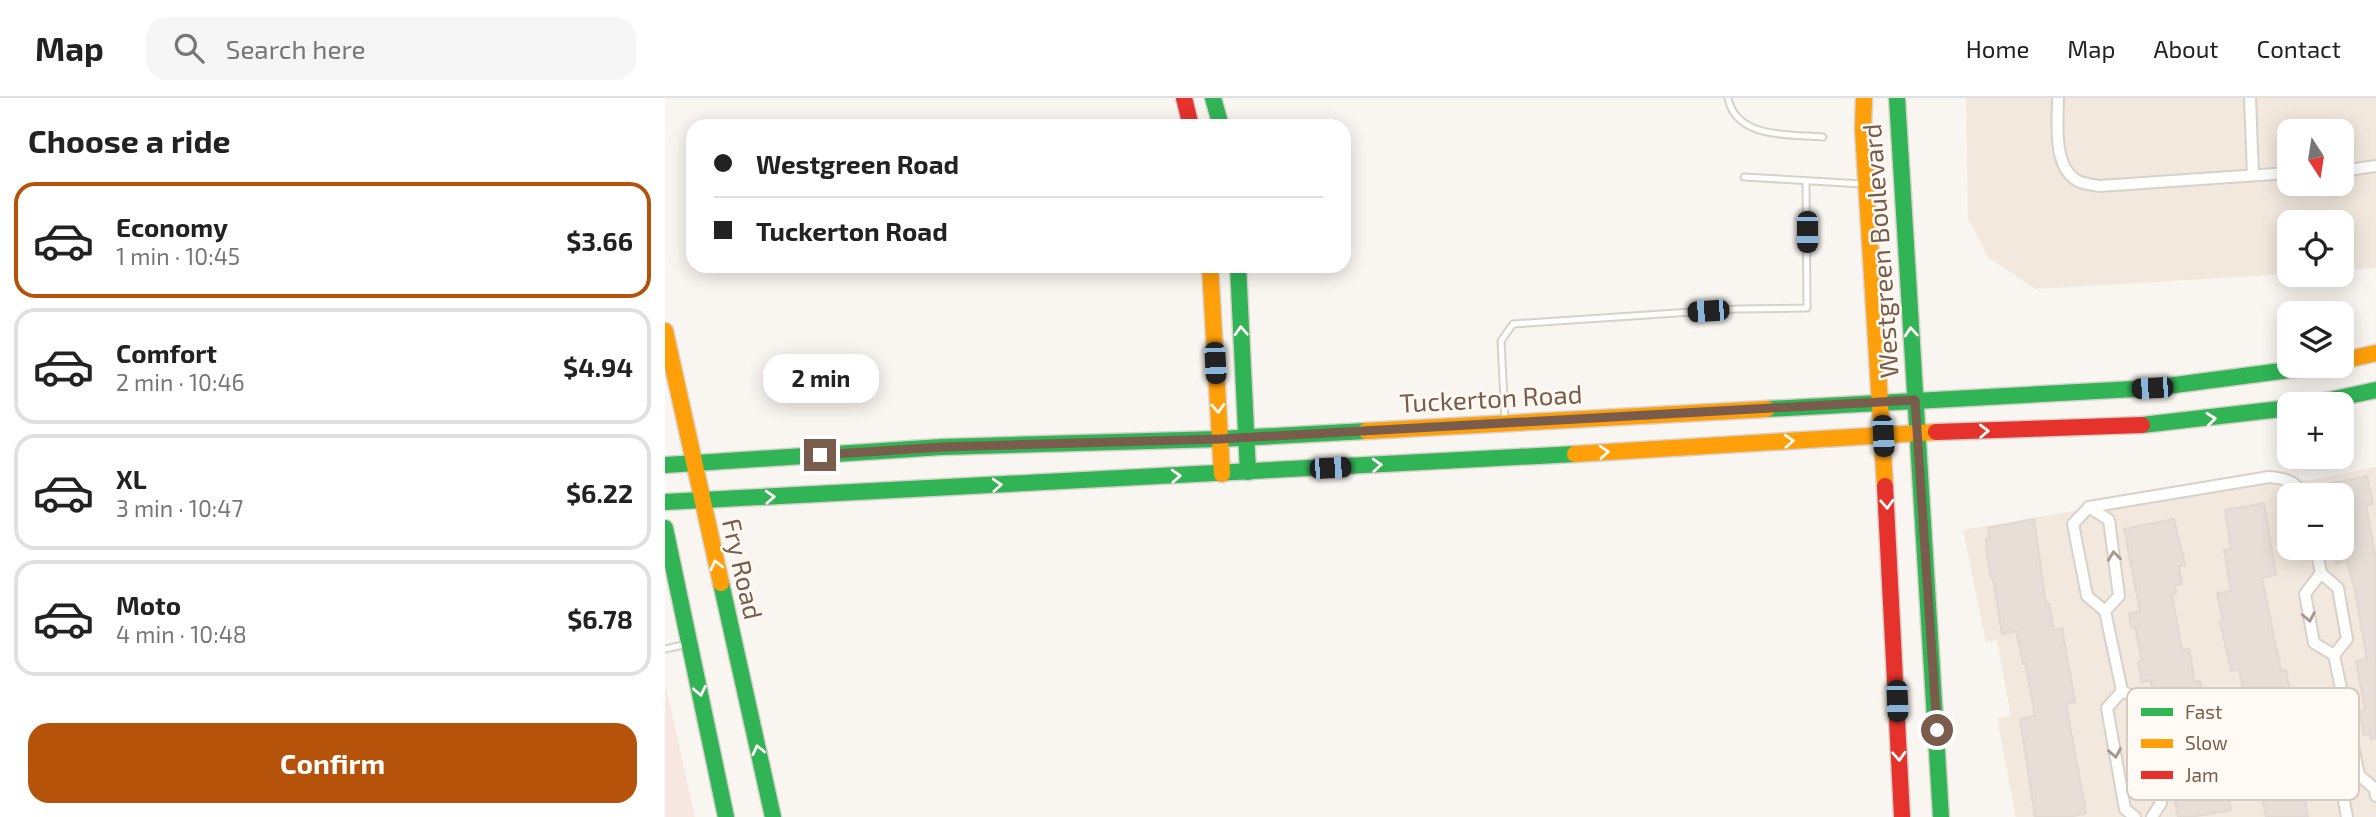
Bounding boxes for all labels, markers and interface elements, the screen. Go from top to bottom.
search box [146,17,636,80]
text: Map [35,28,104,68]
icon: search [170,29,208,67]
text: Search here [226,33,365,64]
text: Home [1966,34,2029,63]
text: Map [2067,34,2115,63]
text: About [2153,34,2219,63]
text: Contact [2257,34,2341,63]
north arrow [2277,119,2354,196]
map controls [2277,119,2354,560]
text: Choose a ride [28,121,231,159]
street label: Westgreen Boulevard [1855,123,1904,379]
text: Westgreen Road [756,148,959,179]
icon: car [32,209,95,272]
button: locate [2277,210,2354,287]
text: Economy [116,211,228,242]
car [1797,211,1818,253]
text: Tuckerton Road [756,215,948,246]
text: $3.66 [566,225,633,256]
text: 1 min · 10:45 [116,242,240,270]
car [1687,299,1730,323]
button: layers [2277,301,2354,378]
one-way arrow [1234,325,1249,336]
one-way arrow [1904,326,1919,337]
icon: car [32,335,95,398]
text: Comfort [116,337,217,368]
car [1204,341,1227,385]
text: $4.94 [563,351,633,382]
callout: 2 min [762,354,878,402]
text: 2 min [792,364,850,392]
text: 2 min · 10:46 [116,368,245,396]
car [2131,376,2174,400]
street label: Tuckerton Road [1399,377,1583,418]
button: + [2277,392,2354,469]
one-way arrow [1210,402,1225,413]
one-way arrow [2206,412,2217,427]
car [1872,414,1895,458]
one-way arrow [1979,423,1990,438]
one-way arrow [1784,434,1795,449]
route end [804,439,836,471]
one-way arrow [1599,445,1610,460]
car [1309,456,1352,480]
one-way arrow [1372,458,1383,473]
icon: car [32,461,95,524]
text: XL [116,463,147,494]
one-way arrow [1171,469,1182,484]
text: $6.22 [566,477,633,508]
one-way arrow [992,478,1003,493]
button: − [2277,483,2354,560]
one-way arrow [764,490,775,505]
text: 3 min · 10:47 [116,494,243,522]
one-way arrow [1879,499,1894,510]
street label: Fry Road [717,515,770,622]
one-way arrow [2107,550,2122,562]
one-way arrow [710,559,724,571]
icon: car [32,587,95,650]
text: Moto [116,589,181,620]
text: $6.78 [567,603,633,634]
one-way arrow [2301,611,2316,623]
text: 4 min · 10:48 [116,620,247,648]
car [1886,680,1909,722]
one-way arrow [691,685,706,697]
legend [2127,688,2359,800]
text: Fast [2185,700,2222,723]
route start [1921,714,1953,746]
button: Confirm [28,723,637,803]
text: Slow [2185,731,2228,754]
one-way arrow [751,744,766,756]
one-way arrow [2107,747,2122,759]
one-way arrow [1892,750,1907,761]
text: Jam [2185,763,2219,786]

